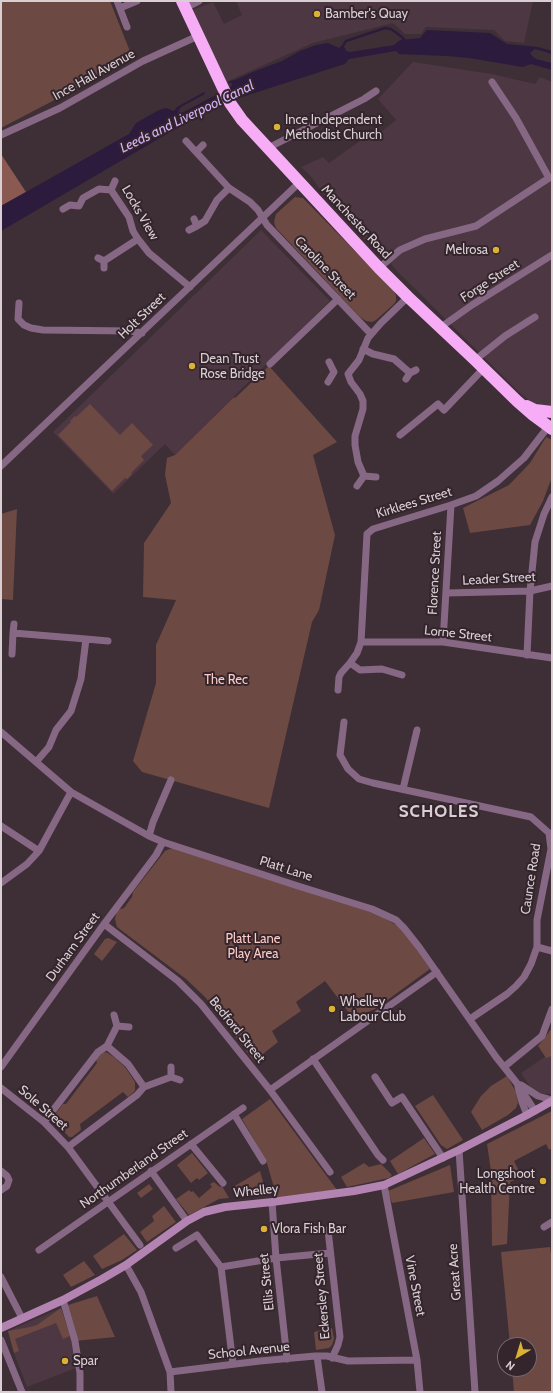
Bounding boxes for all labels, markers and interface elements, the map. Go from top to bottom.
place label: Bamber's Quay [325,6,408,22]
marker: Bamber's Quay [312,9,322,19]
street label: Ince Hall Avenue [50,46,138,104]
water label: Leeds and Liverpool Canal [117,77,257,157]
place label: Ince Independent Methodist Church [285,112,382,143]
marker: Ince Independent Methodist Church [272,122,282,132]
street label: Manchester Road [318,182,394,262]
street label: Locks View [118,183,162,243]
street label: Caroline Street [291,233,359,303]
place label: Melrosa [445,242,488,258]
marker: Melrosa [491,245,501,255]
street label: Forge Street [458,256,522,306]
street label: Holt Street [115,290,169,342]
place label: Dean Trust Rose Bridge [200,351,265,382]
marker: Dean Trust Rose Bridge [187,361,197,371]
street label: Kirklees Street [374,484,454,522]
street label: Florence Street [425,531,445,615]
street label: Leader Street [462,569,536,589]
street label: Lorne Street [423,623,493,645]
park label: The Rec [204,672,248,688]
district label: SCHOLES [399,802,479,822]
street label: Caunce Road [518,842,544,916]
street label: Platt Lane [257,853,315,885]
street label: Durham Street [43,910,103,984]
park label: Platt Lane Play Area [226,931,280,962]
street label: Bedford Street [206,994,268,1066]
place label: Whelley Labour Club [340,994,406,1025]
marker: Whelley Labour Club [327,1004,337,1014]
street label: Sole Street [15,1082,71,1134]
street label: Northumberland Street [77,1126,191,1212]
place label: Longshoot Health Centre [459,1166,535,1197]
marker: Longshoot Health Centre [538,1176,548,1186]
street label: Whelley [233,1181,279,1201]
place label: Vlora Fish Bar [272,1221,346,1237]
marker: Vlora Fish Bar [259,1224,269,1234]
street label: Great Acre [445,1243,465,1301]
street label: Ellis Street [256,1252,278,1312]
street label: Eckersley Street [310,1252,334,1340]
street label: Vine Street [401,1254,429,1318]
north arrow [497,1337,537,1377]
street label: School Avenue [207,1339,291,1363]
place label: Spar [73,1353,98,1369]
marker: Spar [60,1356,70,1366]
text: N [503,1358,518,1374]

